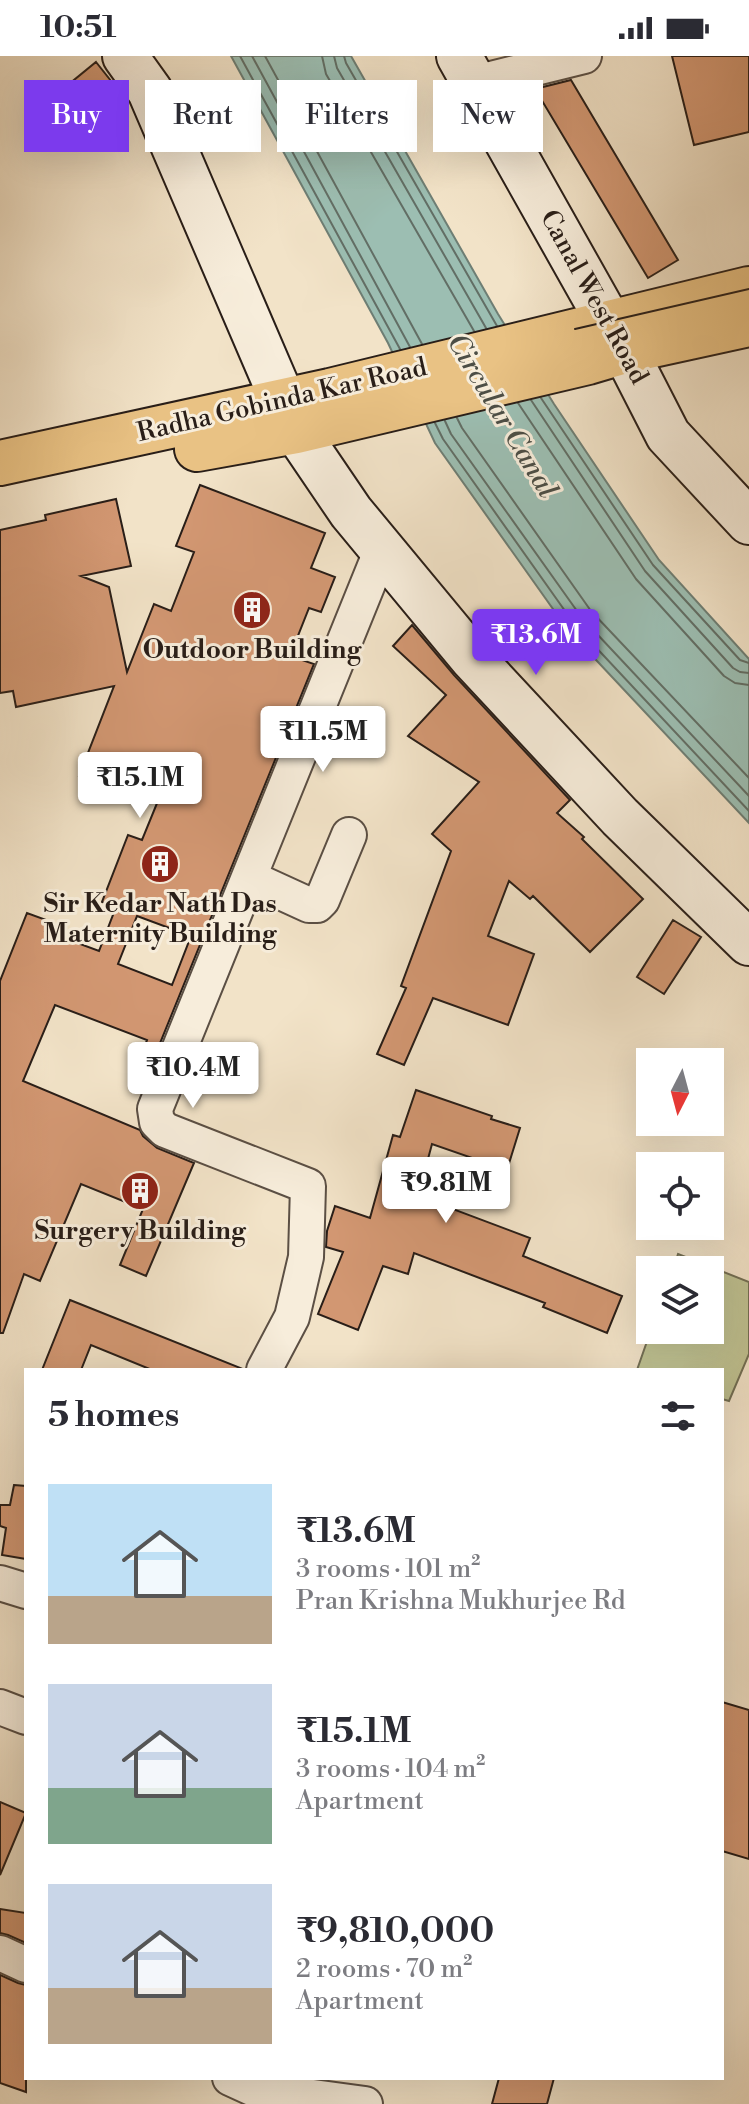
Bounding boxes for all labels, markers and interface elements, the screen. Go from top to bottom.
text: 10:51 [40,9,116,47]
chip: Buy [24,80,129,152]
chip: Rent [145,80,261,152]
chip: Filters [277,80,417,152]
chip: New [433,80,543,152]
street label: Canal West Road [533,204,655,390]
water label: Circular Canal [439,327,565,505]
street label: Radha Gobinda Kar Road [134,351,430,449]
building icon: Outdoor Building [231,589,273,631]
pin: ₹13.6M [471,609,601,677]
text: ₹13.6M [490,619,582,651]
place label: Outdoor Building [143,634,363,666]
pin: ₹11.5M [258,706,388,774]
text: ₹11.5M [278,716,368,748]
pin: ₹15.1M [75,752,205,820]
text: ₹15.1M [96,762,184,794]
building icon: Sir Kedar Nath Das Maternity Building [139,843,181,885]
place label: Sir Kedar Nath Das Maternity Building [43,888,278,950]
pin: ₹10.4M [128,1042,258,1110]
north arrow [636,1048,724,1136]
map controls [636,1048,724,1344]
text: ₹10.4M [146,1052,240,1084]
button: locate [636,1152,724,1240]
pin: ₹9.81M [381,1157,511,1225]
text: ₹9.81M [400,1167,492,1199]
building icon: Surgery Building [119,1170,161,1212]
place label: Surgery Building [34,1215,247,1247]
button: layers [636,1256,724,1344]
icon: filters [656,1394,700,1438]
text: 5 homes [48,1395,179,1437]
text: ₹13.6M [296,1511,416,1553]
icon: home [112,1516,208,1612]
text: 3 rooms · 101 m² [296,1553,480,1585]
text: Pran Krishna Mukhurjee Rd [296,1585,625,1617]
text: ₹15.1M [296,1711,411,1753]
icon: home [112,1716,208,1812]
text: 3 rooms · 104 m² [296,1753,485,1785]
text: Apartment [296,1785,424,1817]
text: ₹9,810,000 [296,1911,494,1953]
icon: home [112,1916,208,2012]
text: 2 rooms · 70 m² [296,1953,472,1985]
text: Apartment [296,1985,424,2017]

